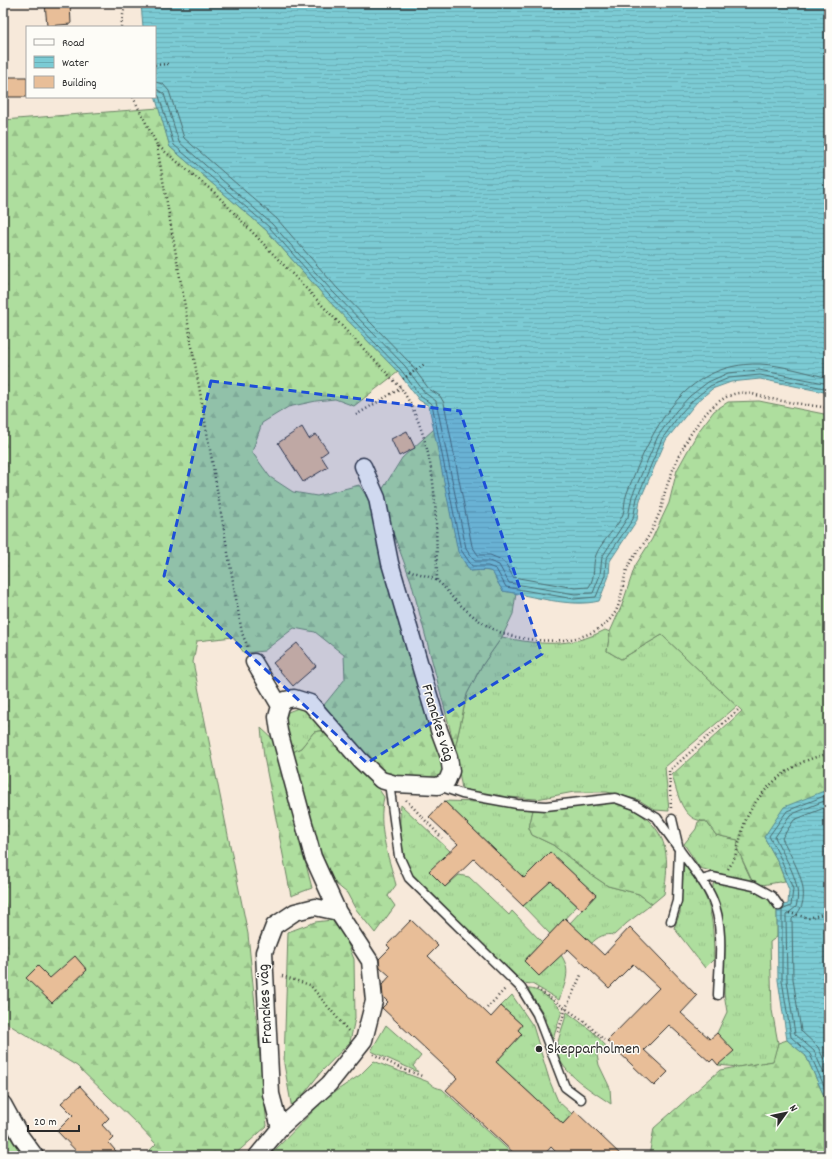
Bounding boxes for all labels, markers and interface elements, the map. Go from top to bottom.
legend [26,26,156,98]
text: Road [62,35,84,52]
text: Water [62,55,89,72]
text: Building [62,75,97,92]
street label: Franckes väg [414,681,460,765]
street label: Franckes väg [252,963,280,1045]
place label: Skepparholmen [547,1038,640,1061]
marker: Skepparholmen [534,1044,544,1054]
north arrow [766,1093,806,1133]
text: N [785,1102,801,1116]
scale bar [28,1107,79,1133]
text: 20 m [34,1114,57,1131]

